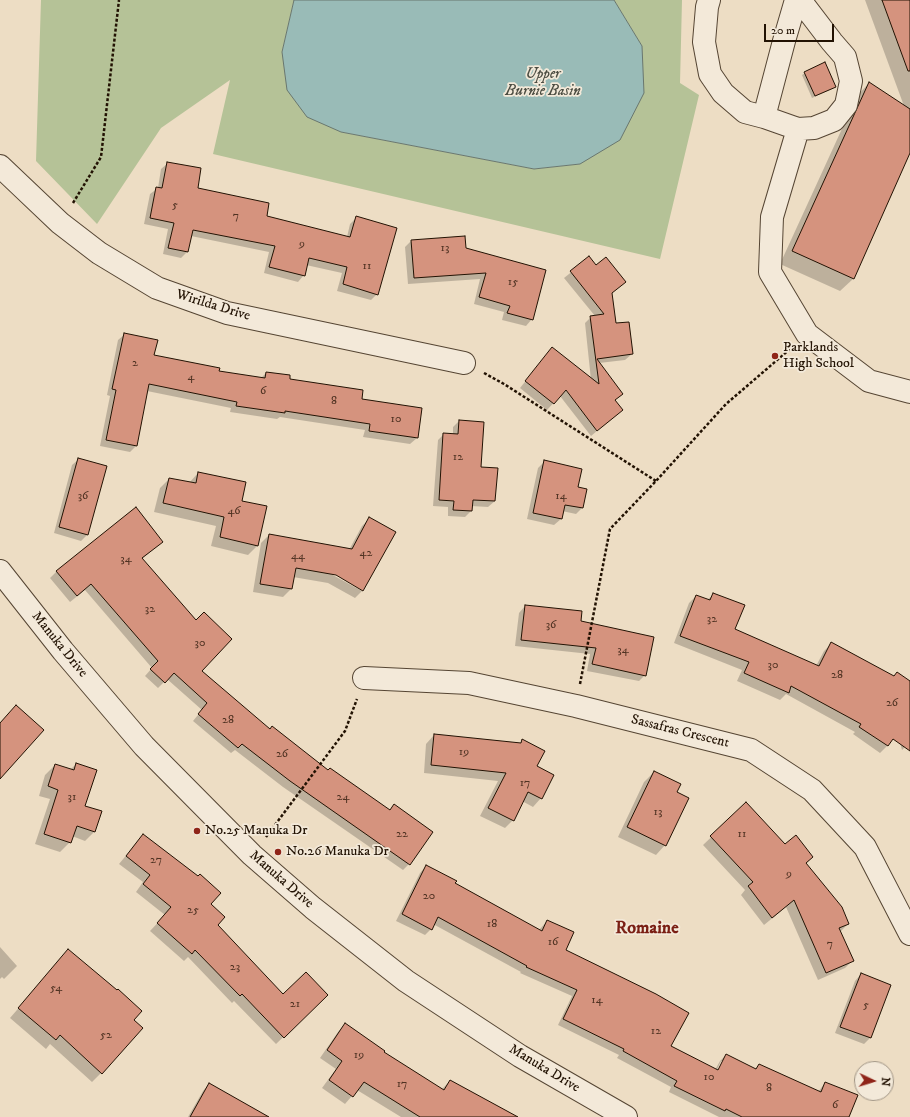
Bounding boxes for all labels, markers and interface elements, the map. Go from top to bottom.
scale bar [766,16,836,42]
text: 20 m [771,23,795,38]
water label: Upper Burnie Basin [505,66,581,101]
house number: 5 [172,199,178,213]
house number: 7 [233,210,239,224]
house number: 9 [299,238,305,252]
house number: 13 [441,242,449,256]
house number: 11 [363,260,371,274]
house number: 15 [508,276,518,290]
street label: Wirilda Drive [174,287,252,325]
place label: Parklands High School [783,340,854,372]
marker: Parklands High School [770,351,780,361]
house number: 2 [132,357,138,371]
house number: 4 [188,371,194,385]
house number: 6 [260,385,266,399]
house number: 8 [331,395,337,409]
house number: 10 [391,413,401,427]
house number: 12 [453,451,463,465]
house number: 36 [78,490,88,504]
house number: 14 [555,490,567,504]
house number: 46 [227,505,241,519]
house number: 42 [360,547,372,561]
house number: 44 [291,550,305,564]
house number: 34 [120,553,132,567]
house number: 32 [145,603,155,617]
street label: Manuka Drive [27,609,91,681]
house number: 32 [707,613,717,627]
house number: 36 [546,619,556,633]
house number: 30 [195,637,205,651]
house number: 34 [617,644,629,658]
house number: 30 [768,659,778,673]
house number: 28 [831,669,843,683]
house number: 26 [886,697,898,711]
street label: Sassafras Crescent [629,712,731,752]
house number: 28 [222,714,234,728]
house number: 19 [459,746,469,760]
house number: 26 [276,748,288,762]
house number: 17 [520,777,530,791]
house number: 31 [68,791,76,805]
house number: 24 [337,791,349,805]
house number: 13 [654,806,662,820]
place label: No.25 Manuka Dr [205,823,307,839]
marker: No.25 Manuka Dr [192,826,202,836]
house number: 22 [396,828,408,842]
house number: 11 [738,828,746,842]
place label: No.26 Manuka Dr [286,844,389,860]
street label: Manuka Drive [245,847,317,913]
marker: No.26 Manuka Dr [273,847,283,857]
house number: 27 [150,854,162,868]
house number: 9 [786,868,792,882]
house number: 20 [423,890,435,904]
house number: 25 [187,904,199,918]
house number: 18 [487,918,497,932]
district label: Romaine [615,918,679,940]
house number: 16 [548,936,558,950]
house number: 7 [827,938,833,952]
house number: 23 [230,961,240,975]
house number: 54 [50,982,62,996]
house number: 14 [591,994,603,1008]
house number: 21 [290,998,300,1012]
house number: 5 [863,999,869,1013]
house number: 12 [651,1025,661,1039]
house number: 52 [100,1029,112,1043]
street label: Manuka Drive [505,1041,583,1097]
house number: 19 [354,1049,364,1063]
north arrow [854,1061,894,1101]
house number: 10 [704,1071,714,1085]
text: N [878,1077,892,1087]
house number: 17 [397,1078,407,1092]
house number: 8 [766,1082,772,1096]
house number: 6 [832,1099,838,1113]

